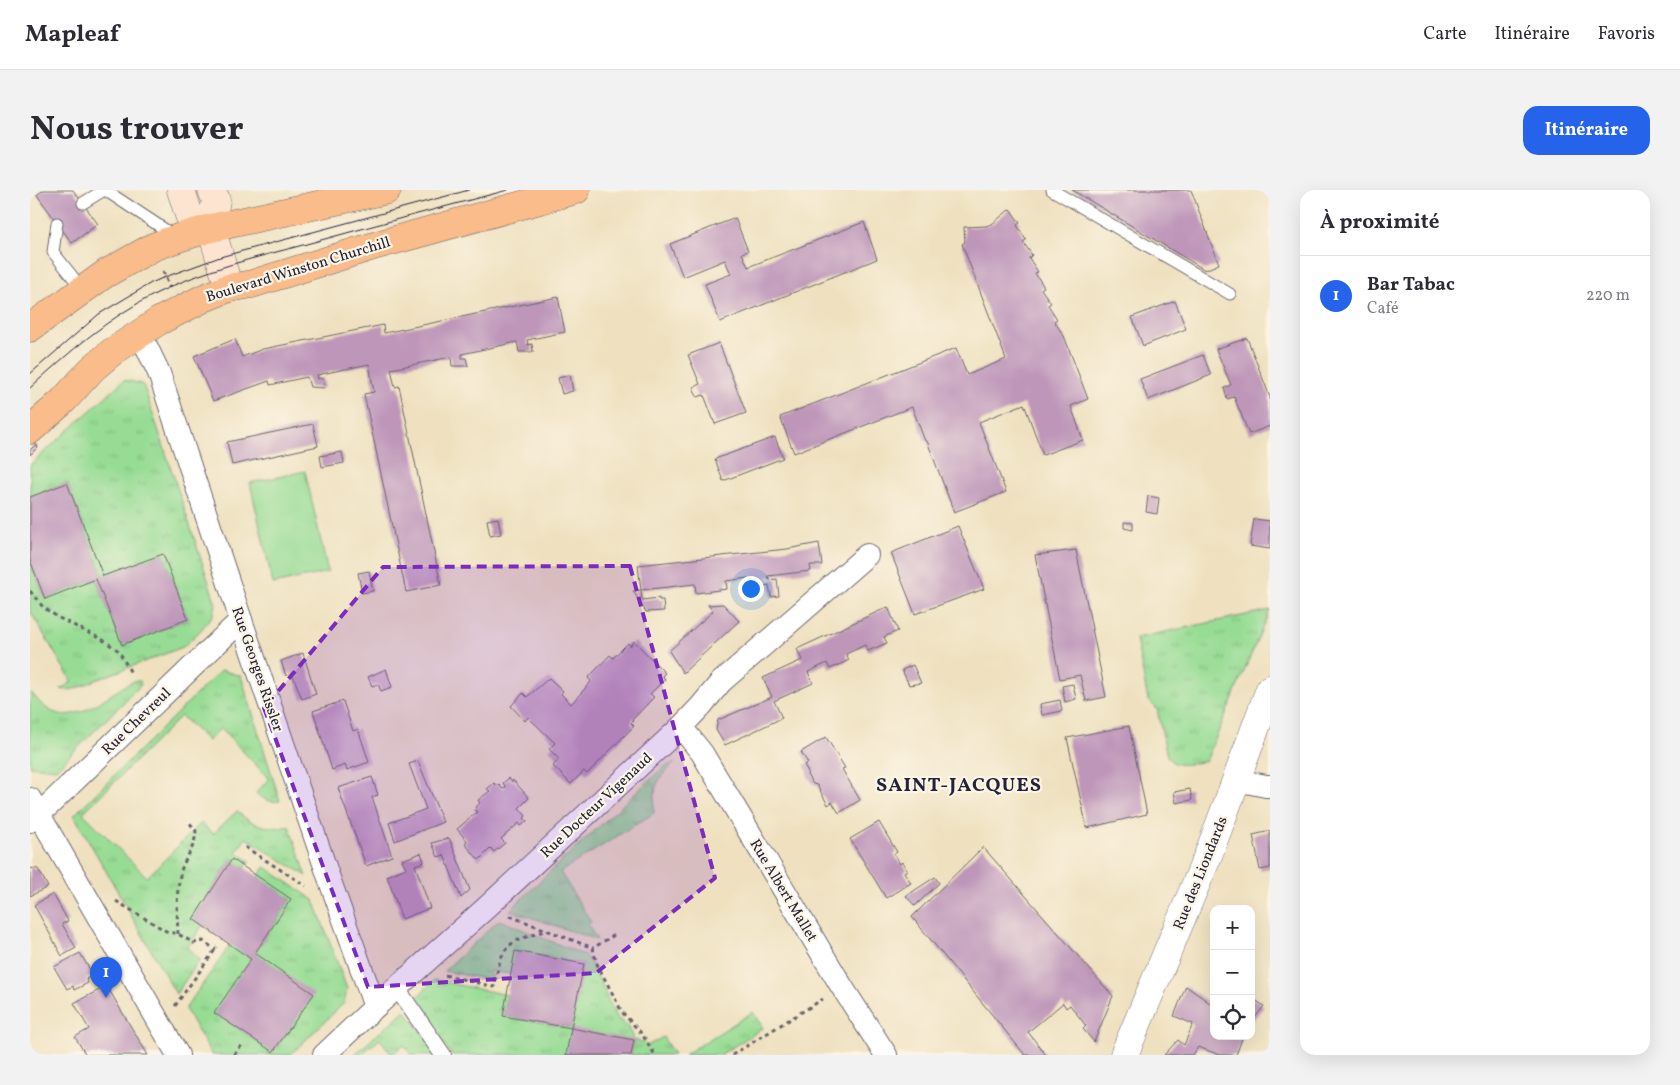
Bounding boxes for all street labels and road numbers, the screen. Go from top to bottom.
street label: Boulevard Winston Churchill [204,232,393,308]
street label: Rue Georges Rissler [225,604,288,735]
street label: Rue Chevreul [98,684,176,760]
street label: Rue Docteur Vigenaud [536,749,658,864]
street label: Rue des Liondards [1169,814,1234,933]
street label: Rue Albert Mallet [744,835,822,946]

